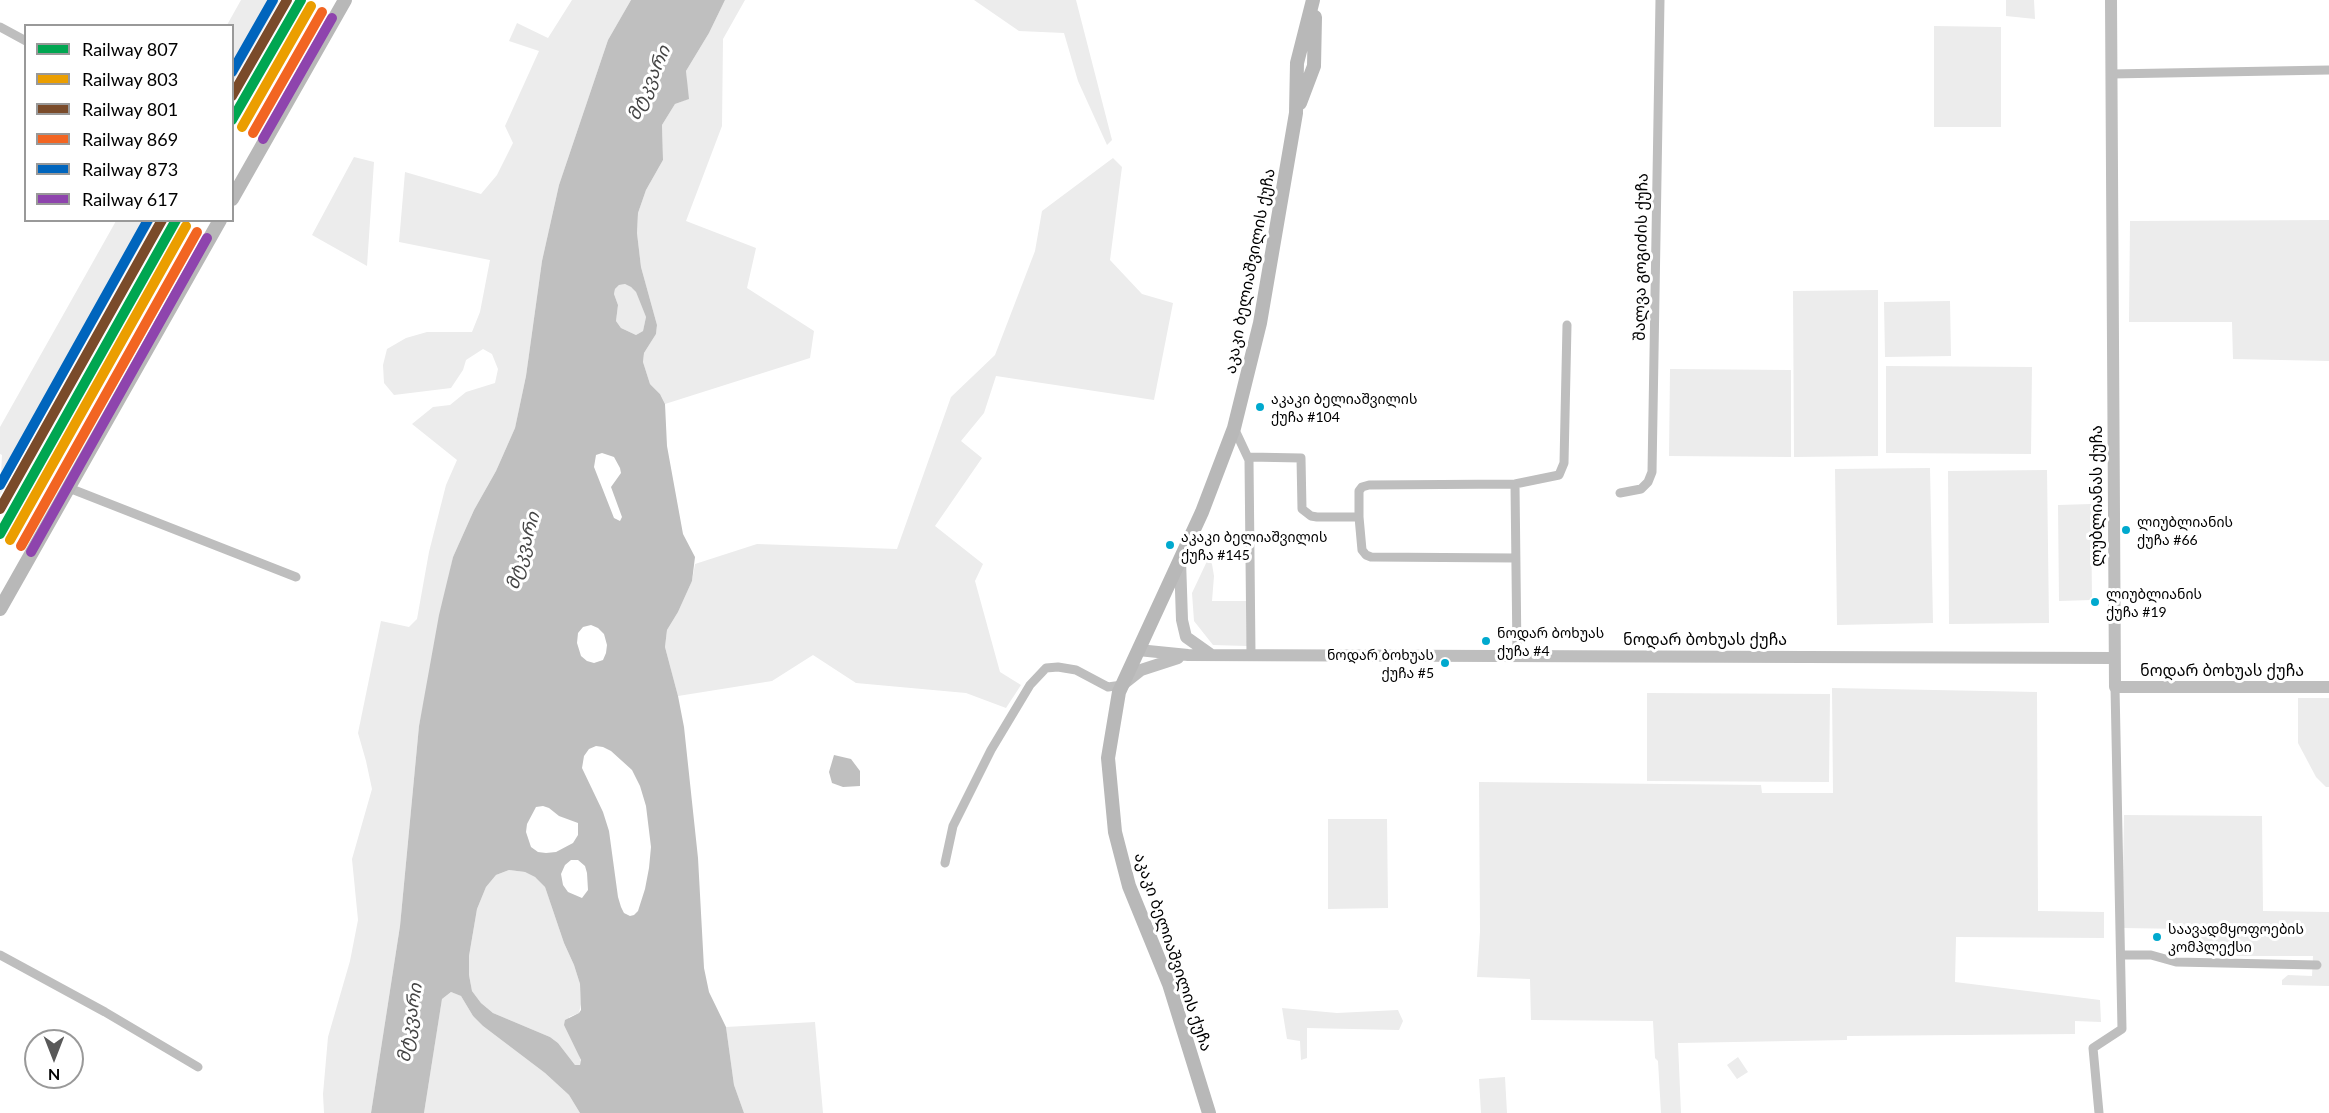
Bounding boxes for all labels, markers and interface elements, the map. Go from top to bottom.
legend [24,24,234,222]
text: Railway 807 [82,38,178,60]
water label: მტკვარი [623,42,675,124]
text: Railway 803 [82,68,178,90]
text: Railway 801 [82,98,178,120]
text: Railway 869 [82,128,178,150]
text: Railway 873 [82,158,178,180]
street label: აკაკი ბელიაშვილის ქუჩა [1221,167,1279,375]
street label: შალვა გოგიძის ქუჩა [1630,173,1652,341]
text: Railway 617 [82,188,178,210]
place label: აკაკი ბელიაშვილის ქუჩა #104 [1271,391,1417,424]
marker: აკაკი ბელიაშვილის ქუჩა #104 [1254,401,1266,413]
street label: ლუბლიანას ქუჩა [2087,425,2107,567]
water label: მტკვარი [502,510,544,592]
place label: ლიუბლიანის ქუჩა #66 [2137,514,2233,546]
marker: ლიუბლიანის ქუჩა #66 [2120,524,2132,536]
place label: აკაკი ბელიაშვილის ქუჩა #145 [1181,529,1327,562]
marker: აკაკი ბელიაშვილის ქუჩა #145 [1164,539,1176,551]
place label: ლიუბლიანის ქუჩა #19 [2106,586,2202,618]
marker: ლიუბლიანის ქუჩა #19 [2089,596,2101,608]
place label: ნოდარ ბოხუას ქუჩა #4 [1497,625,1604,658]
street label: ნოდარ ბოხუას ქუჩა [1623,630,1787,650]
marker: ნოდარ ბოხუას ქუჩა #4 [1480,635,1492,647]
place label: ნოდარ ბოხუას ქუჩა #5 [1327,647,1434,680]
marker: ნოდარ ბოხუას ქუჩა #5 [1439,657,1451,669]
street label: ნოდარ ბოხუას ქუჩა [2140,661,2304,681]
street label: აკაკი ბელიაშვილის ქუჩა [1130,850,1216,1054]
place label: საავადმყოფოების კომპლექსი [2168,921,2304,954]
marker: საავადმყოფოების კომპლექსი [2151,931,2163,943]
water label: მტკვარი [393,982,427,1064]
north arrow [24,1029,84,1089]
text: N [48,1066,60,1085]

